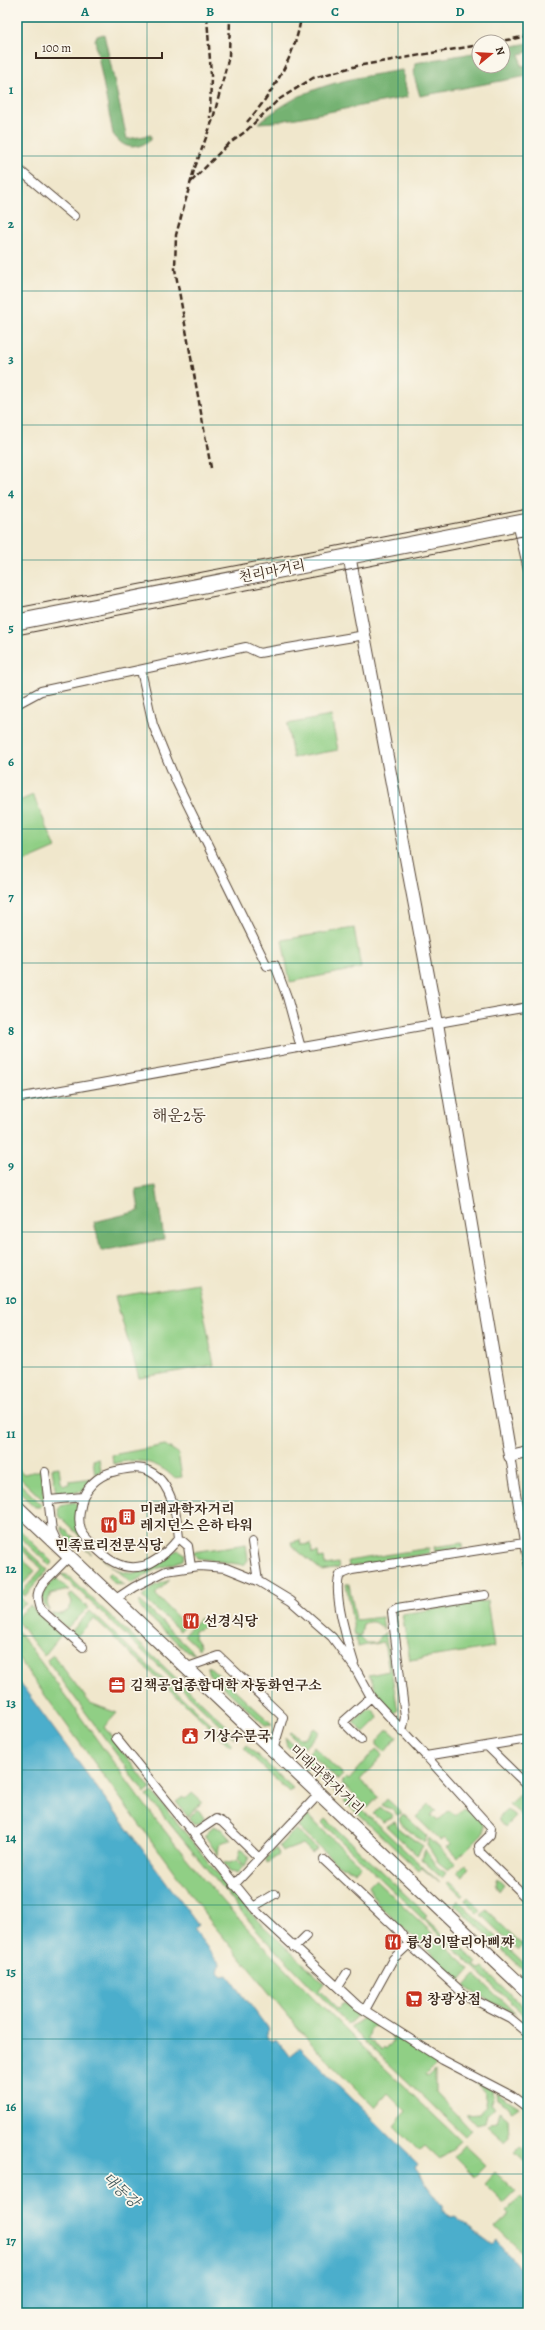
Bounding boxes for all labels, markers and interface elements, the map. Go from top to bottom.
text: A [80,3,90,20]
text: B [206,3,214,20]
text: C [331,3,339,20]
text: D [455,3,465,20]
scale bar [36,34,162,60]
north arrow [471,34,511,74]
text: 100 m [42,40,71,56]
text: N [492,45,508,57]
text: 1 [9,81,14,98]
text: 2 [8,215,15,232]
text: 3 [8,350,14,367]
text: 4 [8,484,14,501]
street label: 천리마거리 [237,556,307,587]
text: 5 [8,619,14,636]
text: 6 [8,753,14,770]
text: 7 [8,888,14,905]
text: 8 [8,1022,14,1039]
district label: 해운2동 [152,1105,207,1127]
text: 9 [8,1157,14,1174]
text: 10 [5,1291,17,1308]
text: 11 [6,1425,16,1442]
place label: 미래과학자거리 레지던스 은하 타워 [140,1500,253,1535]
building icon: 미래과학자거리 레지던스 은하 타워 [117,1507,137,1527]
restaurant icon: 민족료리전문식당 [99,1515,119,1535]
place label: 민족료리전문식당 [55,1536,164,1555]
text: 12 [6,1560,17,1577]
restaurant icon: 선경식당 [181,1611,201,1631]
place label: 선경식당 [204,1612,259,1631]
office icon: 김책공업종합대학 자동화연구소 [107,1675,127,1695]
place label: 김책공업종합대학 자동화연구소 [130,1676,322,1695]
text: 13 [6,1694,17,1711]
public building icon: 기상수문국 [180,1726,200,1746]
place label: 기상수문국 [203,1727,271,1746]
street label: 미래과학자거리 [286,1740,368,1819]
text: 14 [6,1829,16,1846]
restaurant icon: 륭성이딸리아삐쨔 [383,1932,403,1952]
place label: 륭성이딸리아삐쨔 [406,1933,515,1952]
text: 15 [6,1963,17,1980]
supermarket icon: 창광상점 [404,1989,424,2009]
place label: 창광상점 [427,1990,481,2009]
text: 16 [6,2098,16,2115]
water label: 대동강 [98,2168,146,2214]
text: 17 [6,2232,17,2249]

